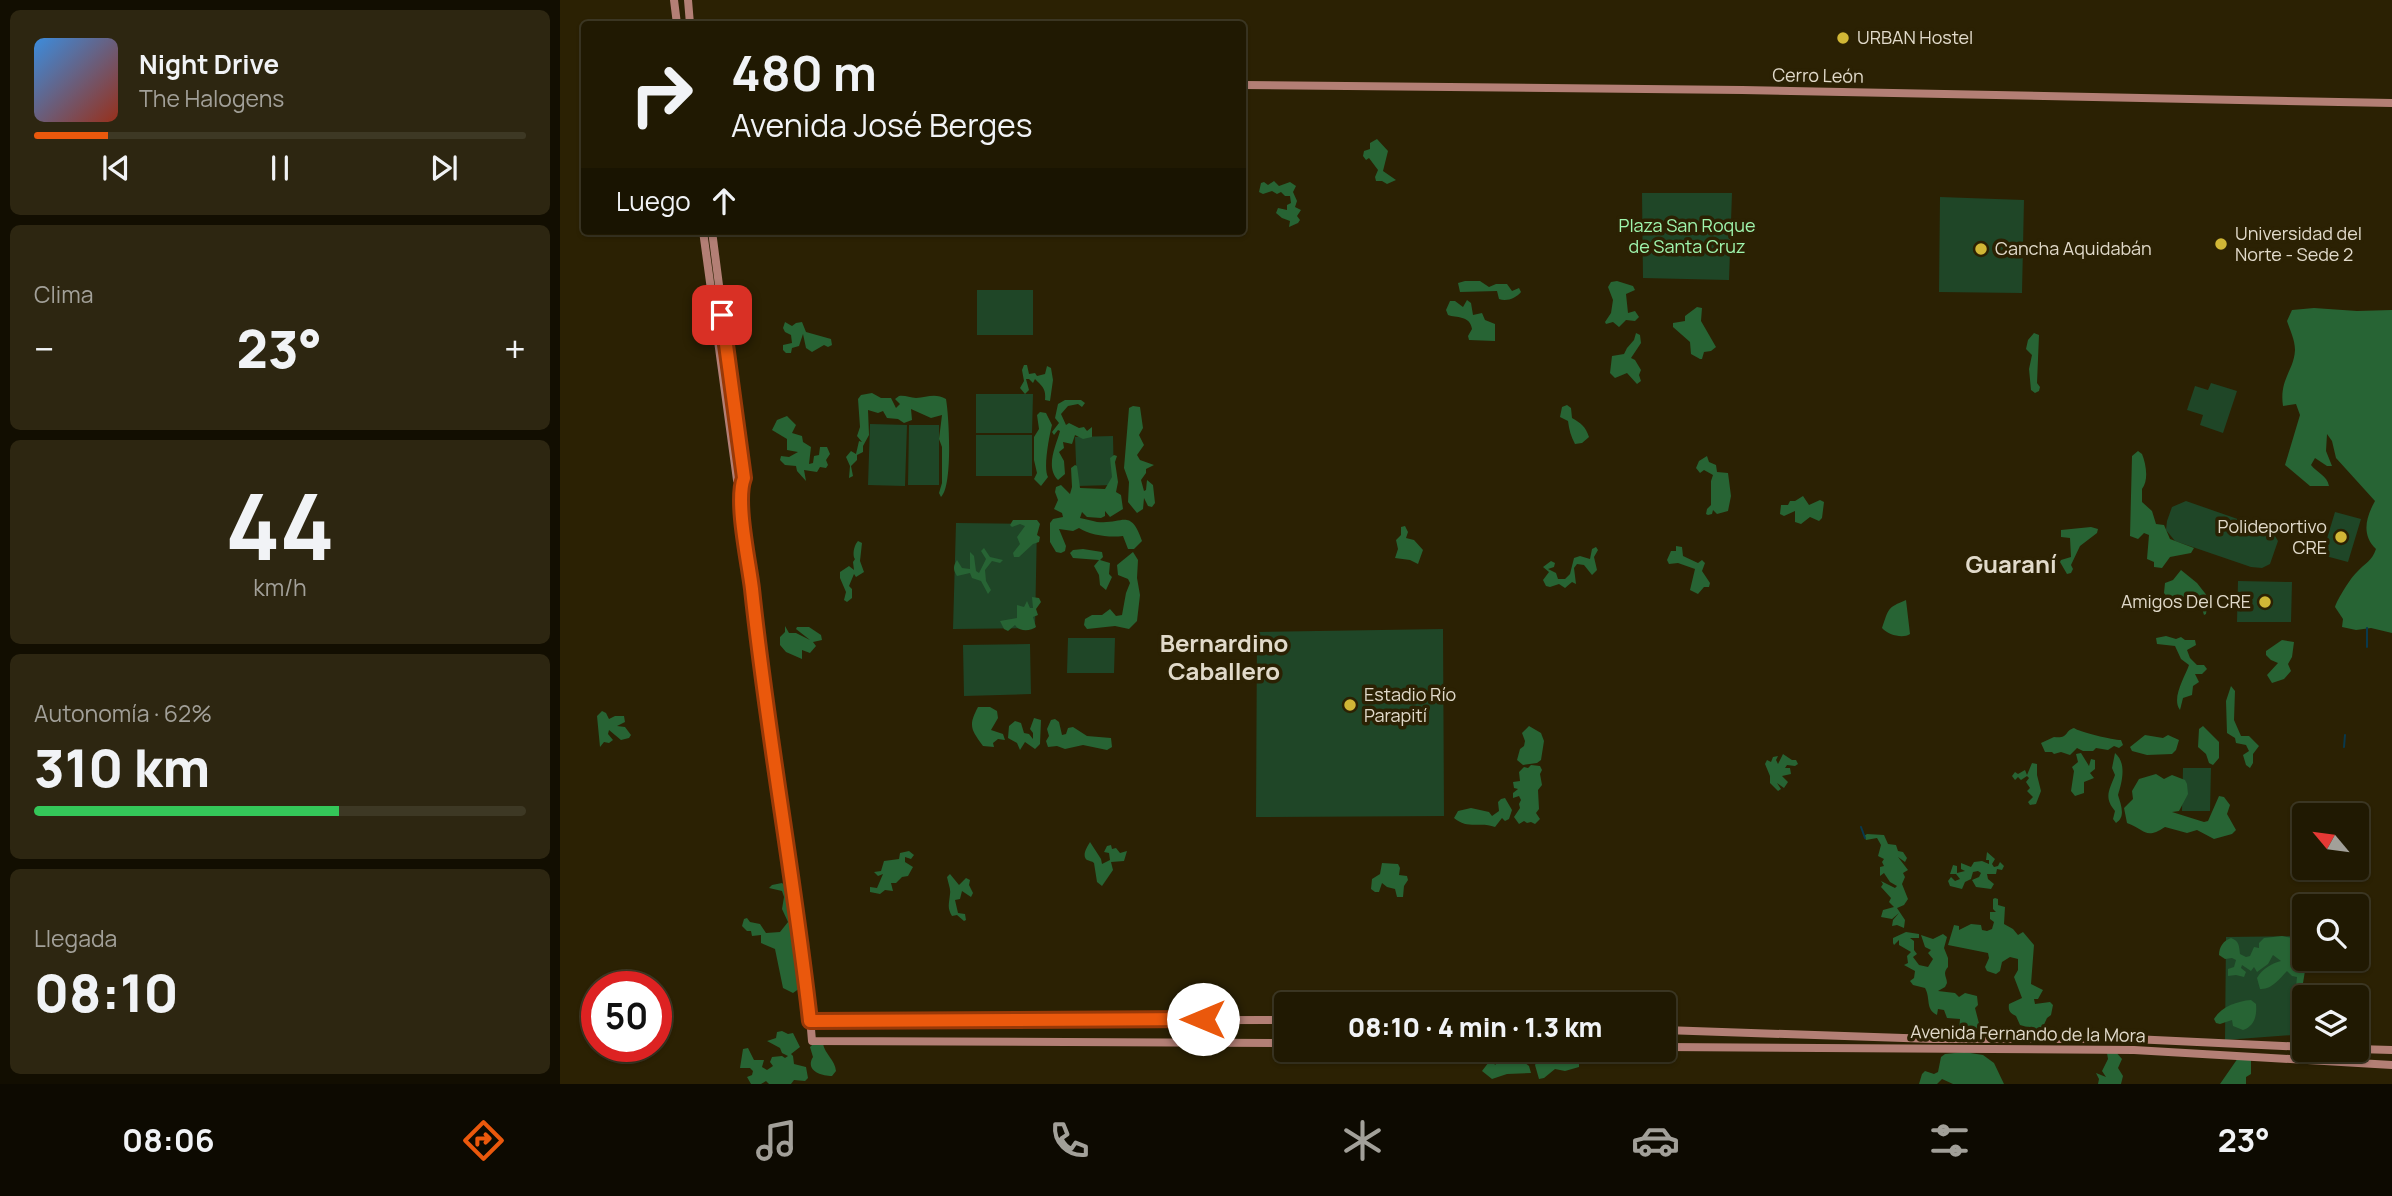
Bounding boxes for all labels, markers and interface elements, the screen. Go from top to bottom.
place label: URBAN Hostel [1857,25,1973,49]
marker: URBAN Hostel [1835,30,1851,46]
text: 480 m [731,39,877,106]
text: Night Drive [139,46,279,82]
icon: right [616,49,707,140]
street label: Cerro León [1772,62,1864,88]
text: The Halogens [139,82,284,114]
text: Avenida José Berges [731,103,1033,147]
icon: previous [97,149,135,187]
icon: pause [261,149,299,187]
icon: next [425,149,463,187]
icon: ahead [705,182,743,220]
text: Luego [616,183,691,219]
park label: Plaza San Roque de Santa Cruz [1619,213,1755,258]
place label: Universidad del Norte - Sede 2 [2235,221,2362,266]
place label: Cancha Aquidabán [1995,236,2152,260]
marker: Universidad del Norte - Sede 2 [2213,236,2229,252]
marker: Cancha Aquidabán [1973,241,1989,257]
text: Clima [34,278,93,310]
pin [692,285,752,345]
icon: arrive [703,296,741,334]
text: 23° [237,313,322,384]
text: − [34,322,55,374]
text: + [504,322,526,374]
text: 44 [225,463,335,587]
place label: Polideportivo CRE [2218,514,2327,559]
marker: Polideportivo CRE [2333,529,2349,545]
district label: Guaraní [1965,547,2057,580]
text: km/h [253,571,307,603]
place label: Amigos Del CRE [2121,589,2251,613]
marker: Amigos Del CRE [2257,594,2273,610]
district label: Bernardino Caballero [1160,626,1288,687]
place label: Estadio Río Parapití [1364,682,1456,727]
text: Autonomía · 62% [34,697,212,729]
marker: Estadio Río Parapití [1342,697,1358,713]
text: 310 km [34,732,210,803]
north arrow [2292,803,2370,880]
map controls [2292,803,2369,1062]
button: search [2292,894,2369,971]
text: Llegada [34,922,117,954]
text: 08:10 [34,957,179,1028]
speed limit sign: 50 [581,971,672,1062]
position arrow [1166,982,1240,1056]
button: layers [2292,985,2369,1062]
text: 08:10 · 4 min · 1.3 km [1348,1009,1602,1045]
street label: Avenida Fernando de la Mora [1910,1019,2146,1047]
icon: directions [459,1116,508,1165]
icon: music [752,1116,801,1165]
icon: phone [1045,1116,1094,1165]
icon: climate [1338,1116,1387,1165]
icon: car [1631,1116,1680,1165]
icon: filters [1925,1116,1974,1165]
text: 08:06 [122,1118,215,1162]
text: 23° [2218,1118,2270,1162]

